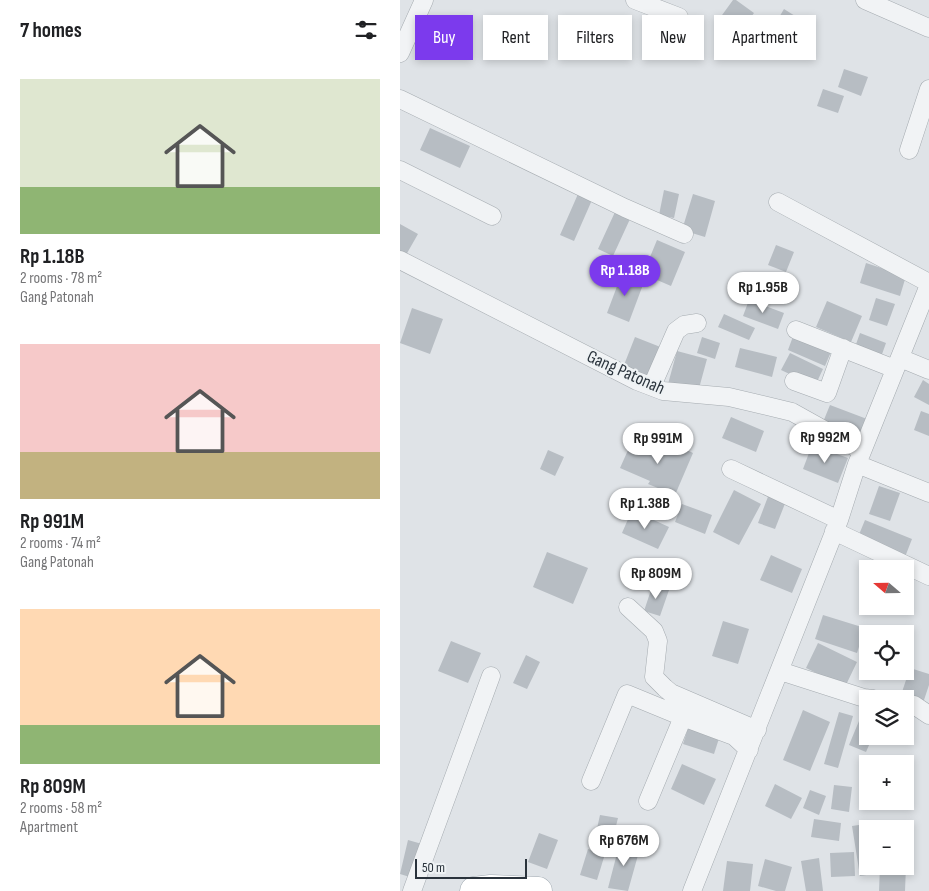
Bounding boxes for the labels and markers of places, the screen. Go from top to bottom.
pin: Rp 1.18B [573,254,677,297]
pin: Rp 1.95B [711,272,815,314]
pin: Rp 991M [612,422,704,465]
pin: Rp 992M [779,422,871,464]
pin: Rp 1.38B [593,488,697,530]
pin: Rp 809M [610,558,702,600]
pin: Rp 676M [578,824,670,867]

